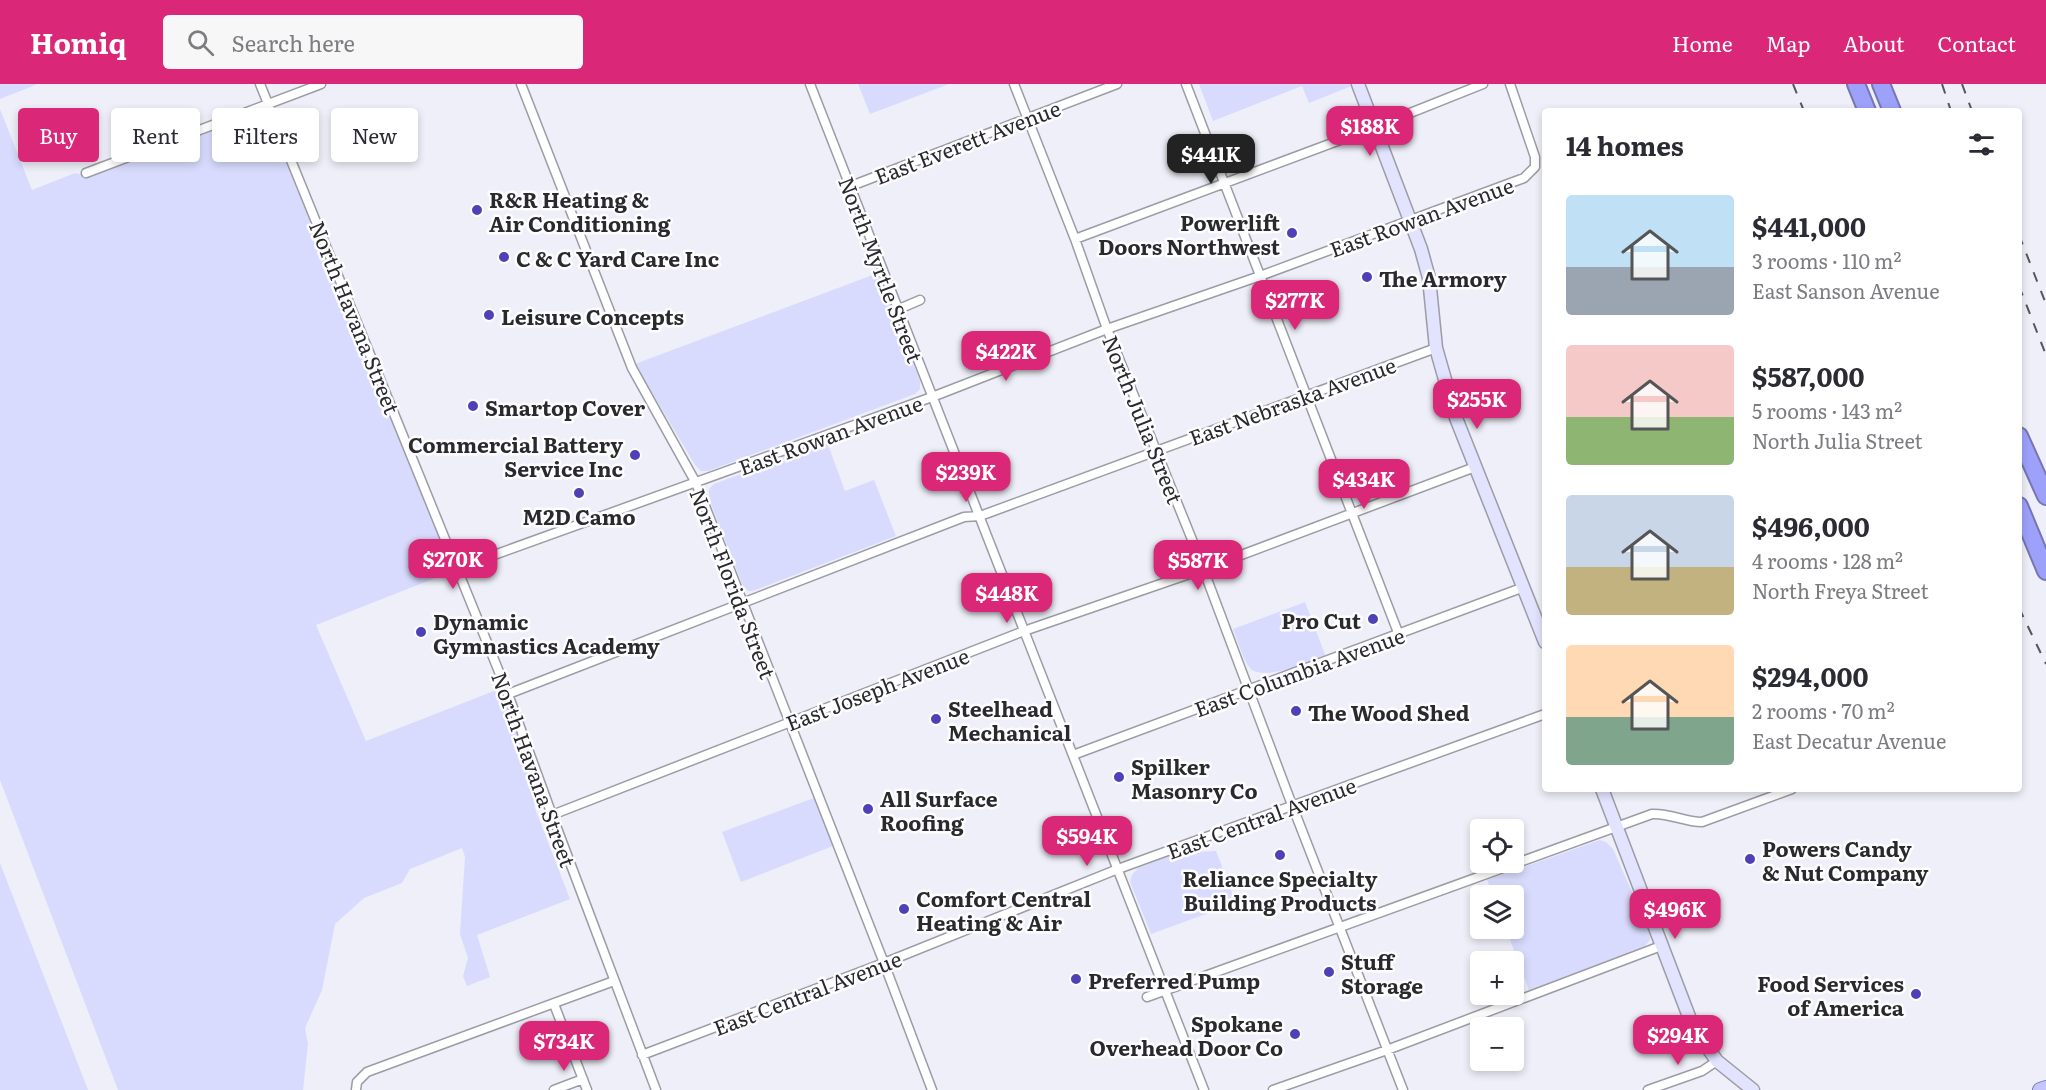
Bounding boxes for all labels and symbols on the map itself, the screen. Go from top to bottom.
street label: East Everett Avenue [869,91,1065,191]
pin: $188K [1328,106,1412,157]
pin: $441K [1169,134,1253,185]
street label: East Rowan Avenue [1325,168,1518,264]
street label: North Myrtle Street [832,171,932,367]
place label: R&R Heating & Air Conditioning [489,183,671,238]
marker: R&R Heating & Air Conditioning [470,203,484,217]
place label: Powerlift Doors Northwest [1098,206,1281,261]
street label: North Havana Street [303,216,409,419]
marker: Powerlift Doors Northwest [1285,226,1299,240]
place label: C & C Yard Care Inc [516,242,719,273]
marker: C & C Yard Care Inc [497,250,511,264]
place label: The Armory [1379,262,1507,293]
marker: The Armory [1360,270,1374,284]
pin: $277K [1253,280,1337,331]
place label: Leisure Concepts [501,300,684,331]
marker: Leisure Concepts [482,308,496,322]
street label: North Julia Street [1096,330,1192,508]
pin: $422K [964,331,1048,382]
street label: East Nebraska Avenue [1184,348,1400,452]
pin: $255K [1435,379,1519,430]
street label: East Rowan Avenue [734,386,927,482]
place label: Smartop Cover [485,391,646,422]
marker: Smartop Cover [466,399,480,413]
place label: Commercial Battery Service Inc [408,428,623,483]
marker: Commercial Battery Service Inc [628,448,642,462]
pin: $239K [924,452,1008,503]
pin: $434K [1322,459,1406,510]
street label: North Florida Street [683,483,785,683]
marker: M2D Camo [572,486,586,500]
place label: M2D Camo [522,500,636,531]
pin: $270K [411,539,495,590]
pin: $587K [1156,540,1240,591]
pin: $448K [965,573,1049,624]
place label: Pro Cut [1281,604,1362,635]
place label: Dynamic Gymnastics Academy [433,605,660,660]
marker: Pro Cut [1366,612,1380,626]
street label: East Columbia Avenue [1189,618,1409,724]
marker: Dynamic Gymnastics Academy [414,625,428,639]
street label: East Joseph Avenue [781,639,973,737]
street label: North Havana Street [485,667,585,872]
place label: Steelhead Mechanical [948,692,1072,747]
place label: The Wood Shed [1308,696,1470,727]
marker: The Wood Shed [1289,704,1303,718]
marker: Steelhead Mechanical [929,712,943,726]
place label: Spilker Masonry Co [1131,750,1258,805]
street label: East Central Avenue [1162,768,1360,866]
marker: Spilker Masonry Co [1112,770,1126,784]
place label: All Surface Roofing [880,782,998,837]
marker: All Surface Roofing [861,802,875,816]
pin: $594K [1045,816,1129,867]
place label: Powers Candy & Nut Company [1762,832,1928,887]
marker: Reliance Specialty Building Products [1273,848,1287,862]
marker: Powers Candy & Nut Company [1743,852,1757,866]
place label: Reliance Specialty Building Products [1183,862,1378,917]
place label: Comfort Central Heating & Air [916,882,1092,937]
pin: $496K [1633,889,1717,940]
marker: Comfort Central Heating & Air [897,902,911,916]
street label: East Central Avenue [708,942,906,1042]
place label: Stuff Storage [1341,945,1423,1000]
place label: Preferred Pump [1088,964,1260,995]
marker: Stuff Storage [1322,965,1336,979]
place label: Food Services of America [1757,967,1905,1022]
marker: Preferred Pump [1069,972,1083,986]
marker: Food Services of America [1909,987,1923,1001]
place label: Spokane Overhead Door Co [1089,1007,1283,1062]
pin: $294K [1636,1015,1720,1066]
pin: $734K [522,1021,606,1072]
marker: Spokane Overhead Door Co [1288,1027,1302,1041]

